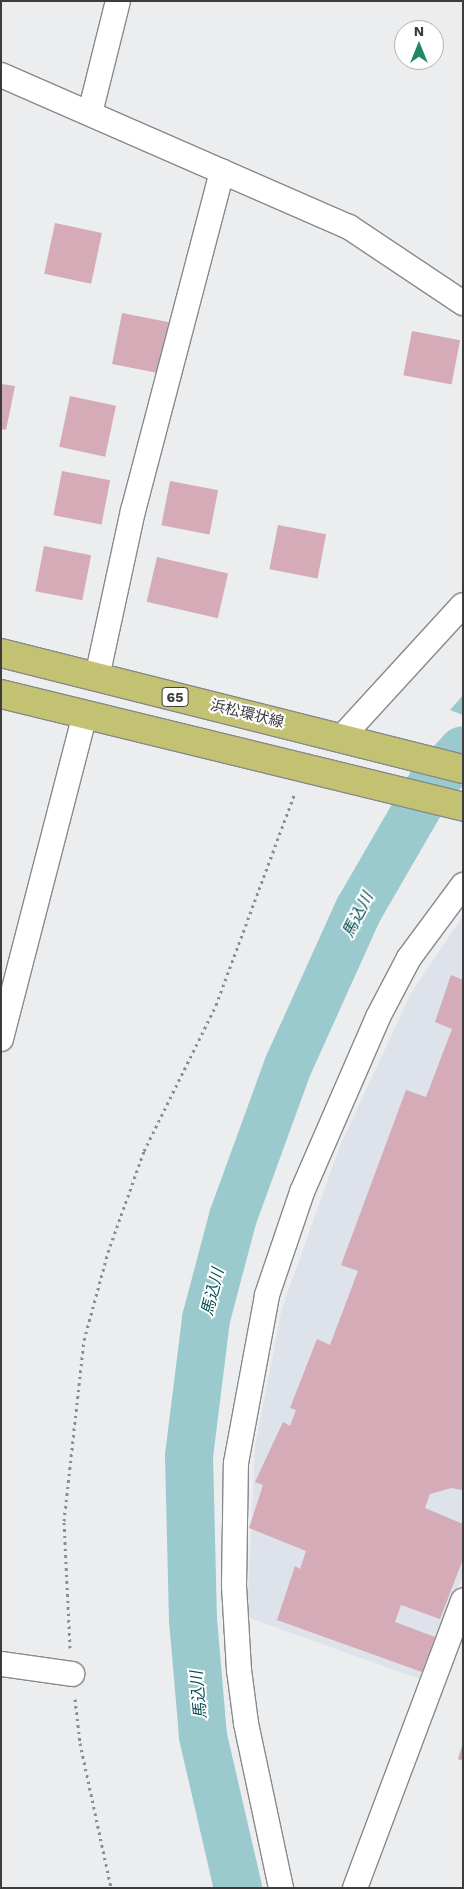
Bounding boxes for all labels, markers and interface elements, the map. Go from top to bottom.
north arrow [394,20,444,70]
text: N [414,23,424,39]
road number: 65 [161,686,189,709]
street label: 浜松環状線 [208,696,286,732]
water label: 馬込川 [339,889,377,941]
water label: 馬込川 [198,1266,228,1318]
water label: 馬込川 [187,1670,211,1720]

